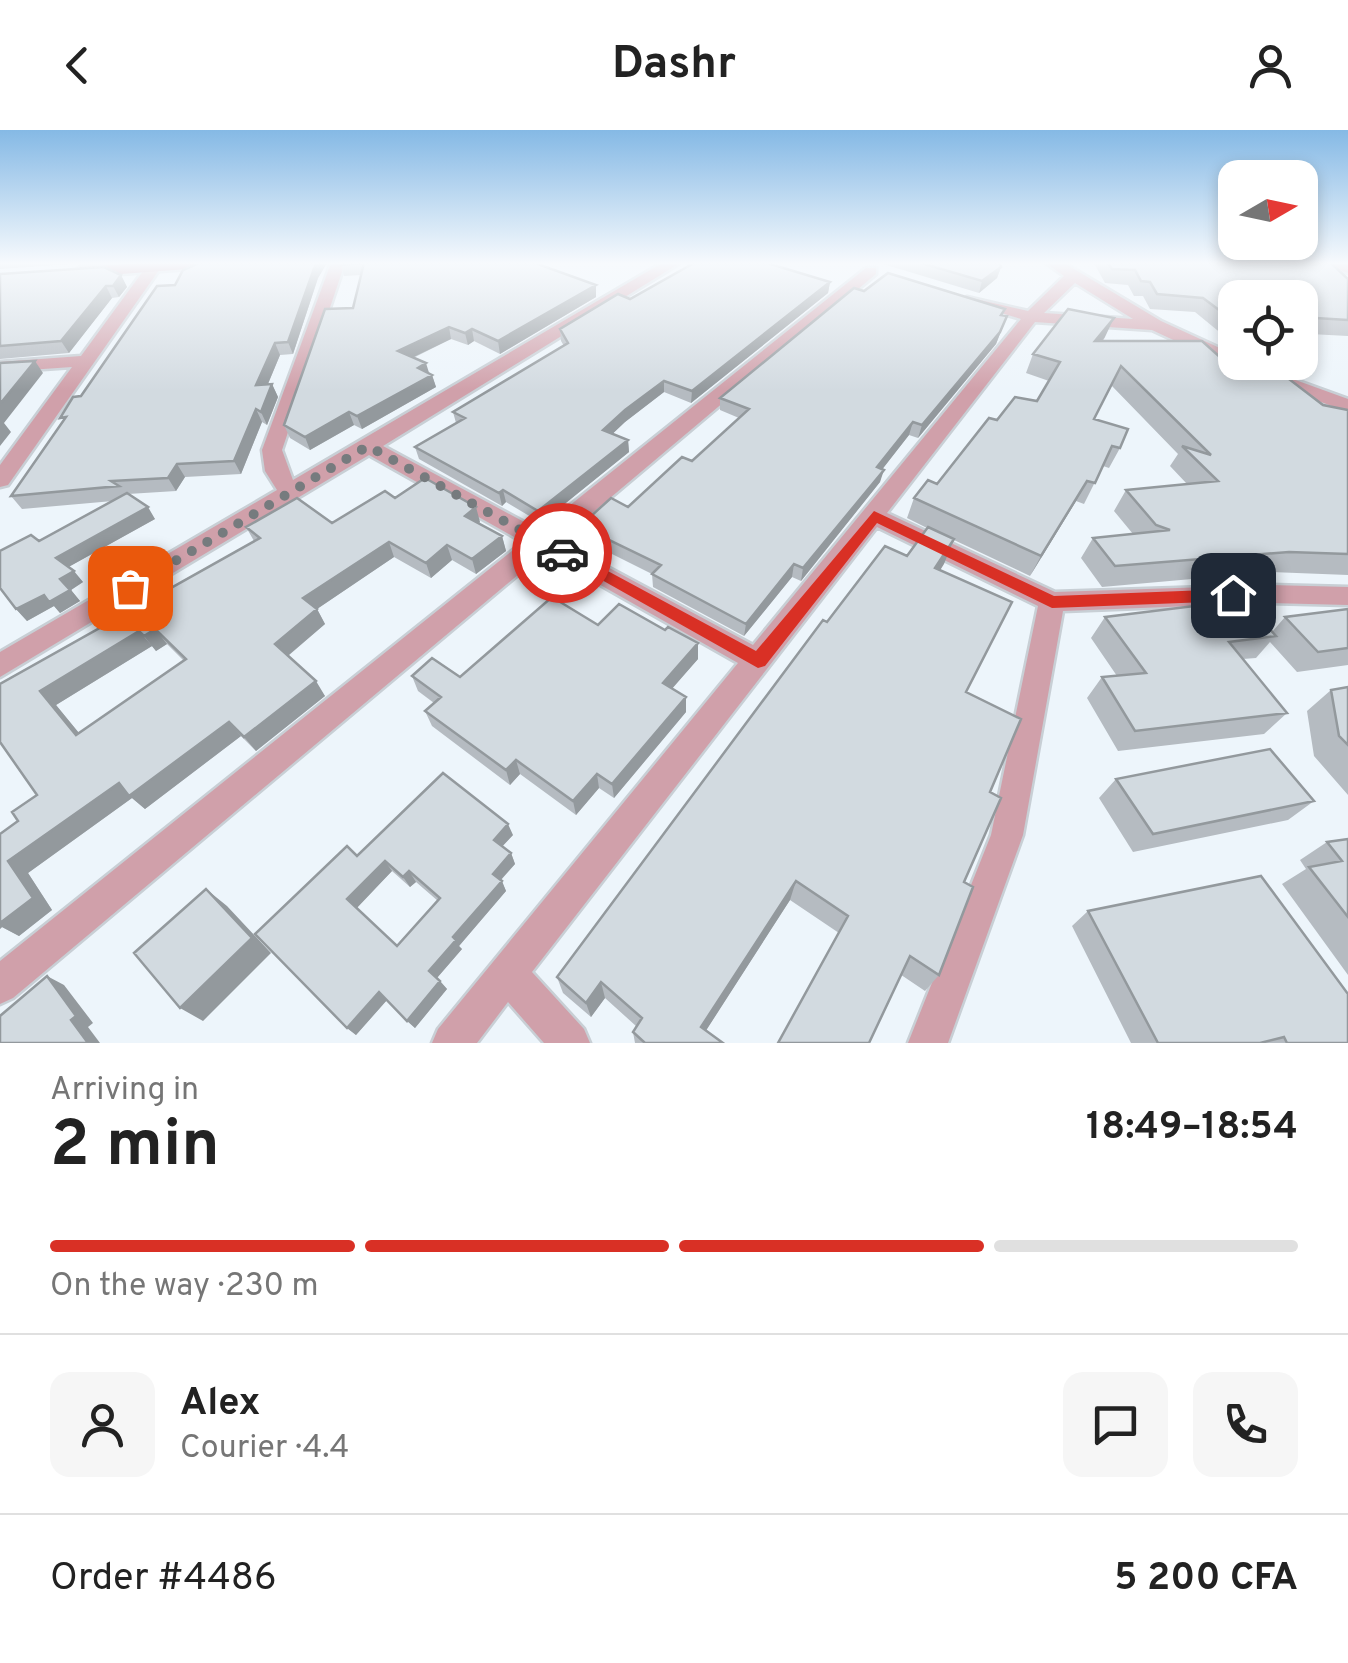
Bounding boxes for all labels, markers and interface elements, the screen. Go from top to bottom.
text: Dashr [612,37,736,94]
icon: back [50,38,105,93]
icon: person [1243,38,1298,93]
north arrow [1218,160,1318,260]
map controls [1218,160,1318,380]
button: locate [1218,280,1318,380]
courier [512,503,612,603]
icon: car [535,526,590,581]
pin [88,546,173,631]
pin [1191,553,1276,638]
icon: bag [103,561,158,616]
icon: home [1206,568,1261,623]
text: Arriving in [50,1071,199,1111]
text: 18:49–18:54 [1086,1104,1298,1153]
text: 2 min [50,1107,220,1189]
text: On the way · 230 m [50,1267,319,1307]
button: person [50,1372,155,1477]
button: chat [1063,1372,1168,1477]
button: phone [1193,1372,1298,1477]
text: Alex [180,1380,260,1429]
text: Courier · 4.4 [180,1429,349,1469]
text: Order #4486 [50,1555,277,1604]
text: 5 200 CFA [1114,1555,1298,1604]

